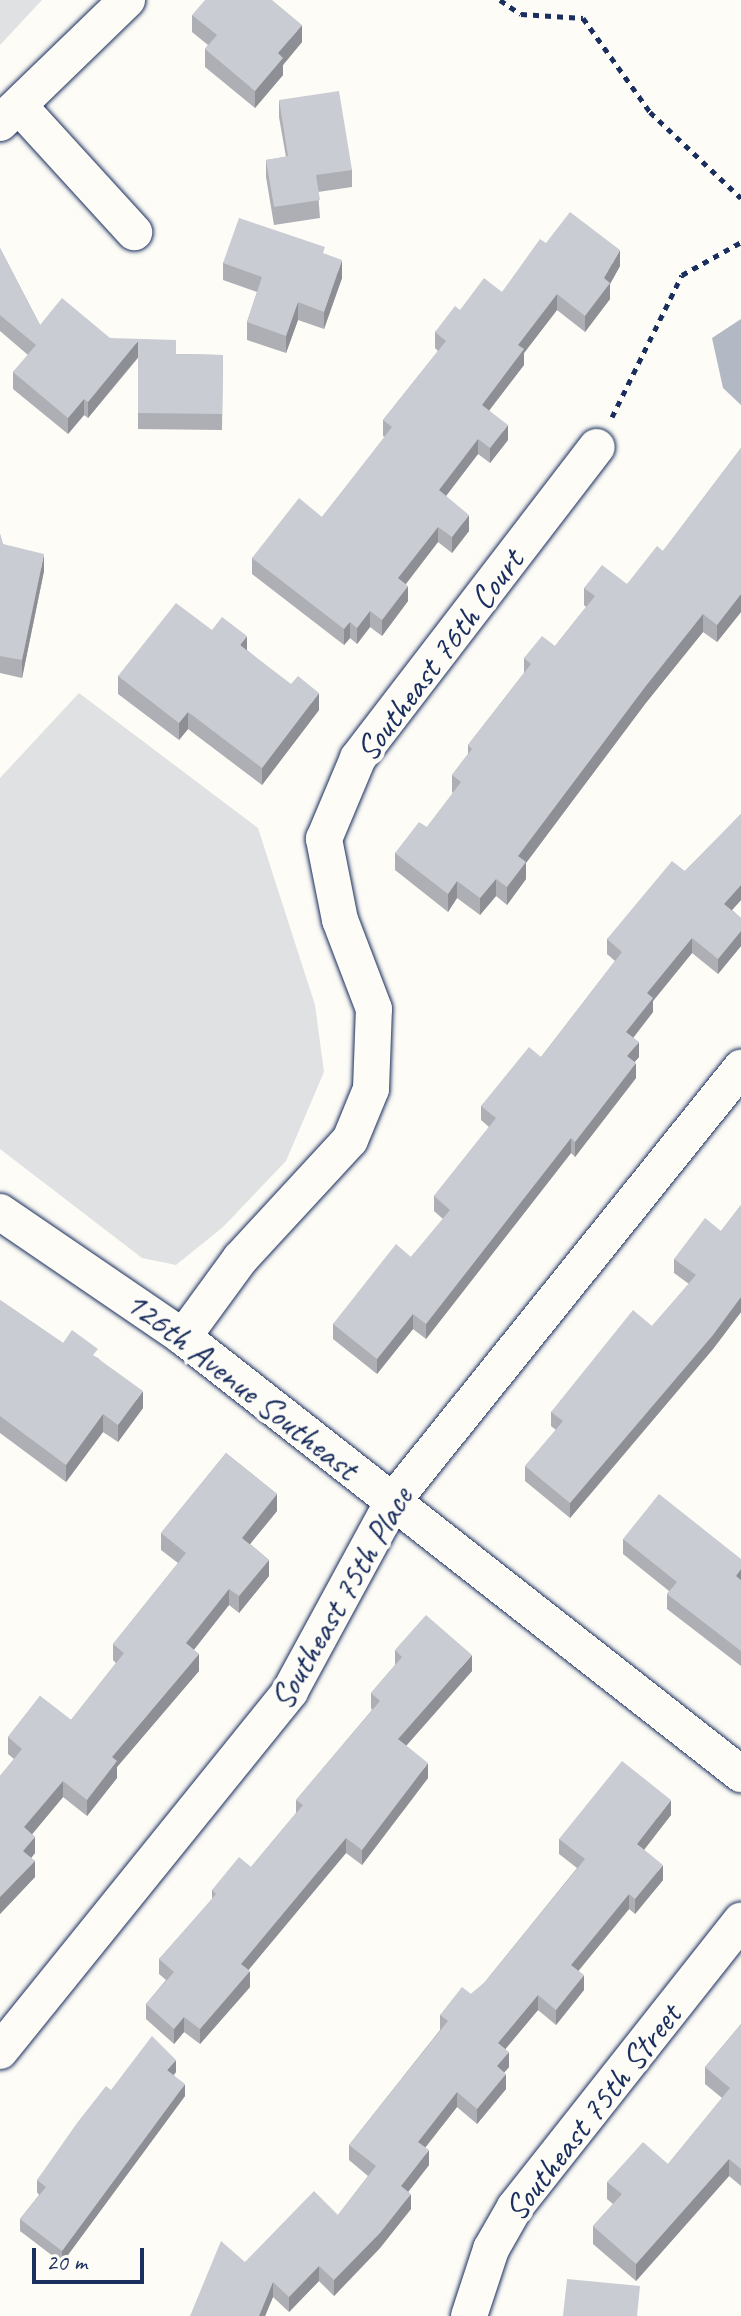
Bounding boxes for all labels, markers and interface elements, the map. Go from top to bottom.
street label: Southeast 76th Court [346,541,532,769]
street label: 126th Avenue Southeast [118,1282,366,1488]
street label: Southeast 75th Place [261,1480,421,1716]
street label: Southeast 75th Street [495,1995,689,2229]
scale bar [36,2232,148,2282]
text: 20 m [46,2247,87,2277]

